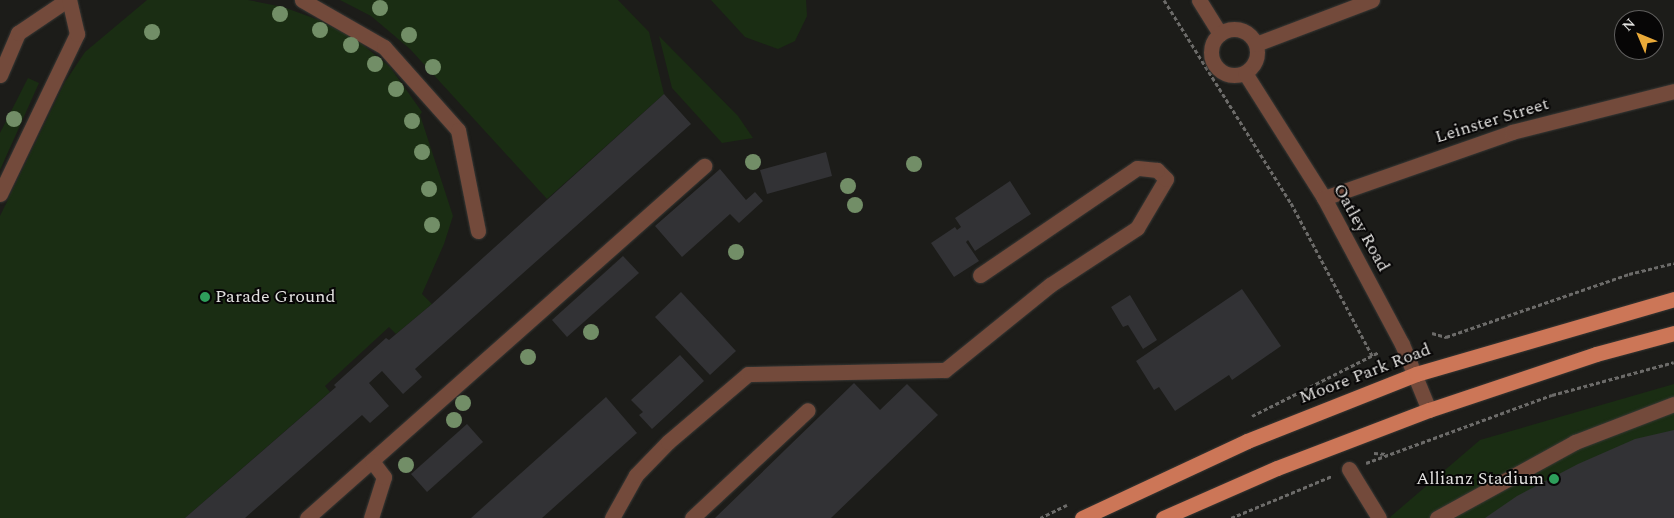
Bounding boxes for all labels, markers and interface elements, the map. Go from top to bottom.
north arrow [1614,10,1664,60]
text: N [1617,13,1640,36]
street label: Leinster Street [1433,93,1551,149]
street label: Oatley Road [1328,180,1394,276]
place label: Parade Ground [215,286,336,308]
marker: Parade Ground [199,291,211,303]
street label: Moore Park Road [1296,339,1434,409]
place label: Allianz Stadium [1416,468,1544,490]
marker: Allianz Stadium [1548,473,1560,485]

